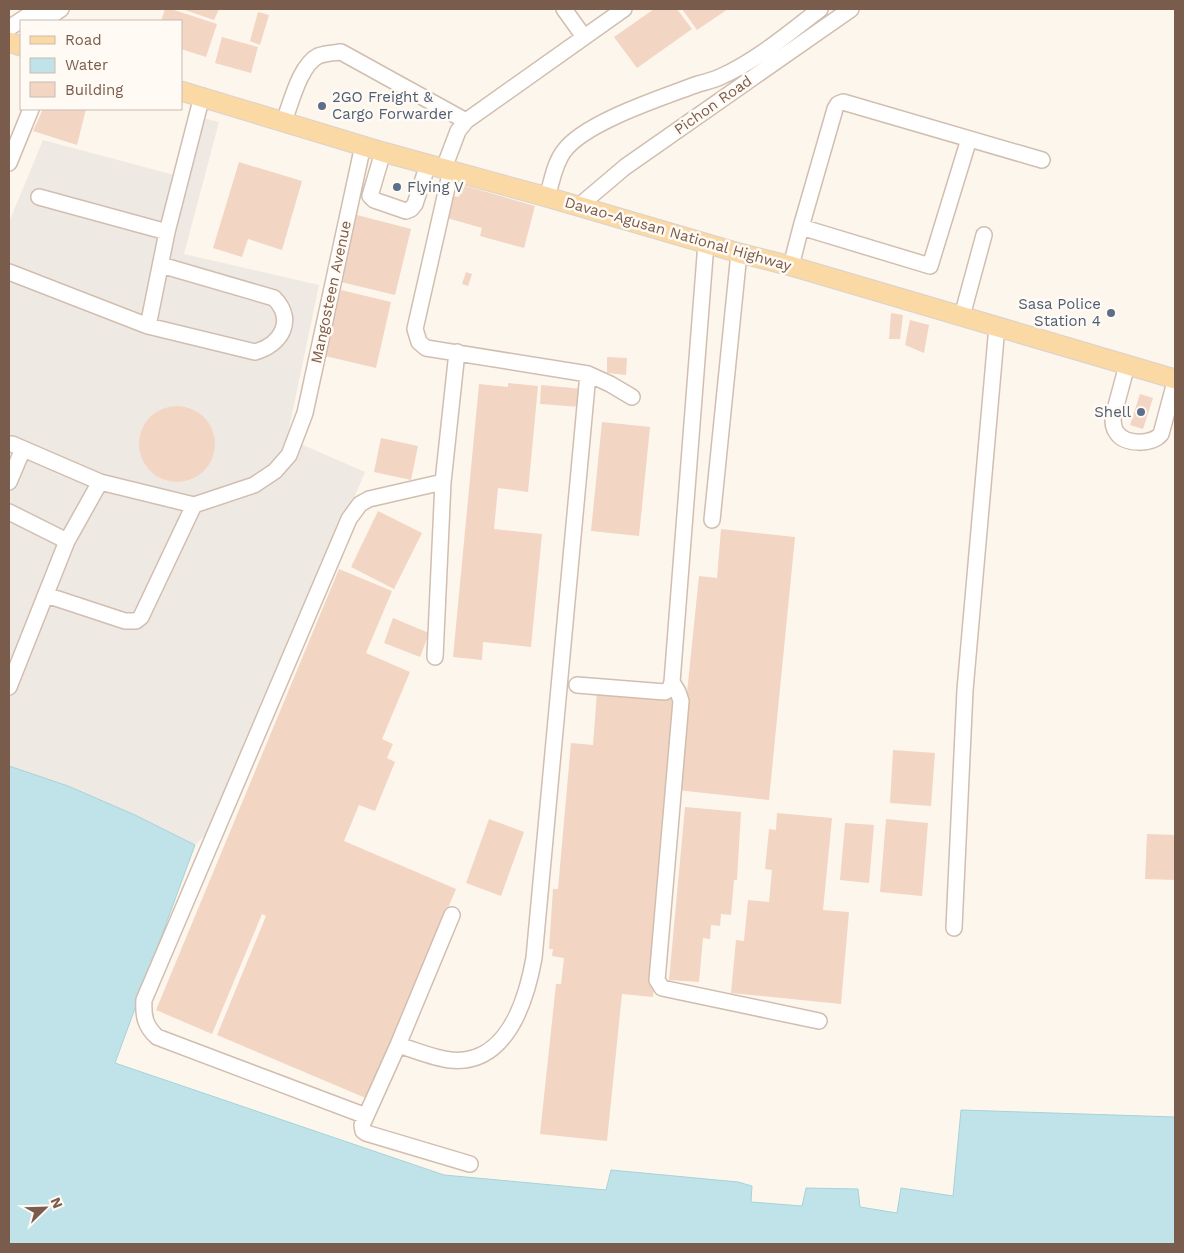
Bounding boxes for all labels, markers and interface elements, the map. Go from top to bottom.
legend [20,20,182,110]
text: Road [65,31,102,49]
text: Water [65,56,108,74]
street label: Pichon Road [671,72,755,138]
text: Building [65,81,123,99]
place label: 2GO Freight & Cargo Forwarder [332,88,453,123]
marker: 2GO Freight & Cargo Forwarder [316,100,328,112]
place label: Flying V [407,178,464,196]
marker: Flying V [391,181,403,193]
street label: Davao-Agusan National Highway [563,193,794,275]
street label: Mangosteen Avenue [307,219,355,365]
place label: Sasa Police Station 4 [1018,295,1101,330]
marker: Sasa Police Station 4 [1105,307,1117,319]
place label: Shell [1094,403,1131,421]
marker: Shell [1135,406,1147,418]
north arrow [20,1183,70,1233]
text: N [48,1195,66,1211]

